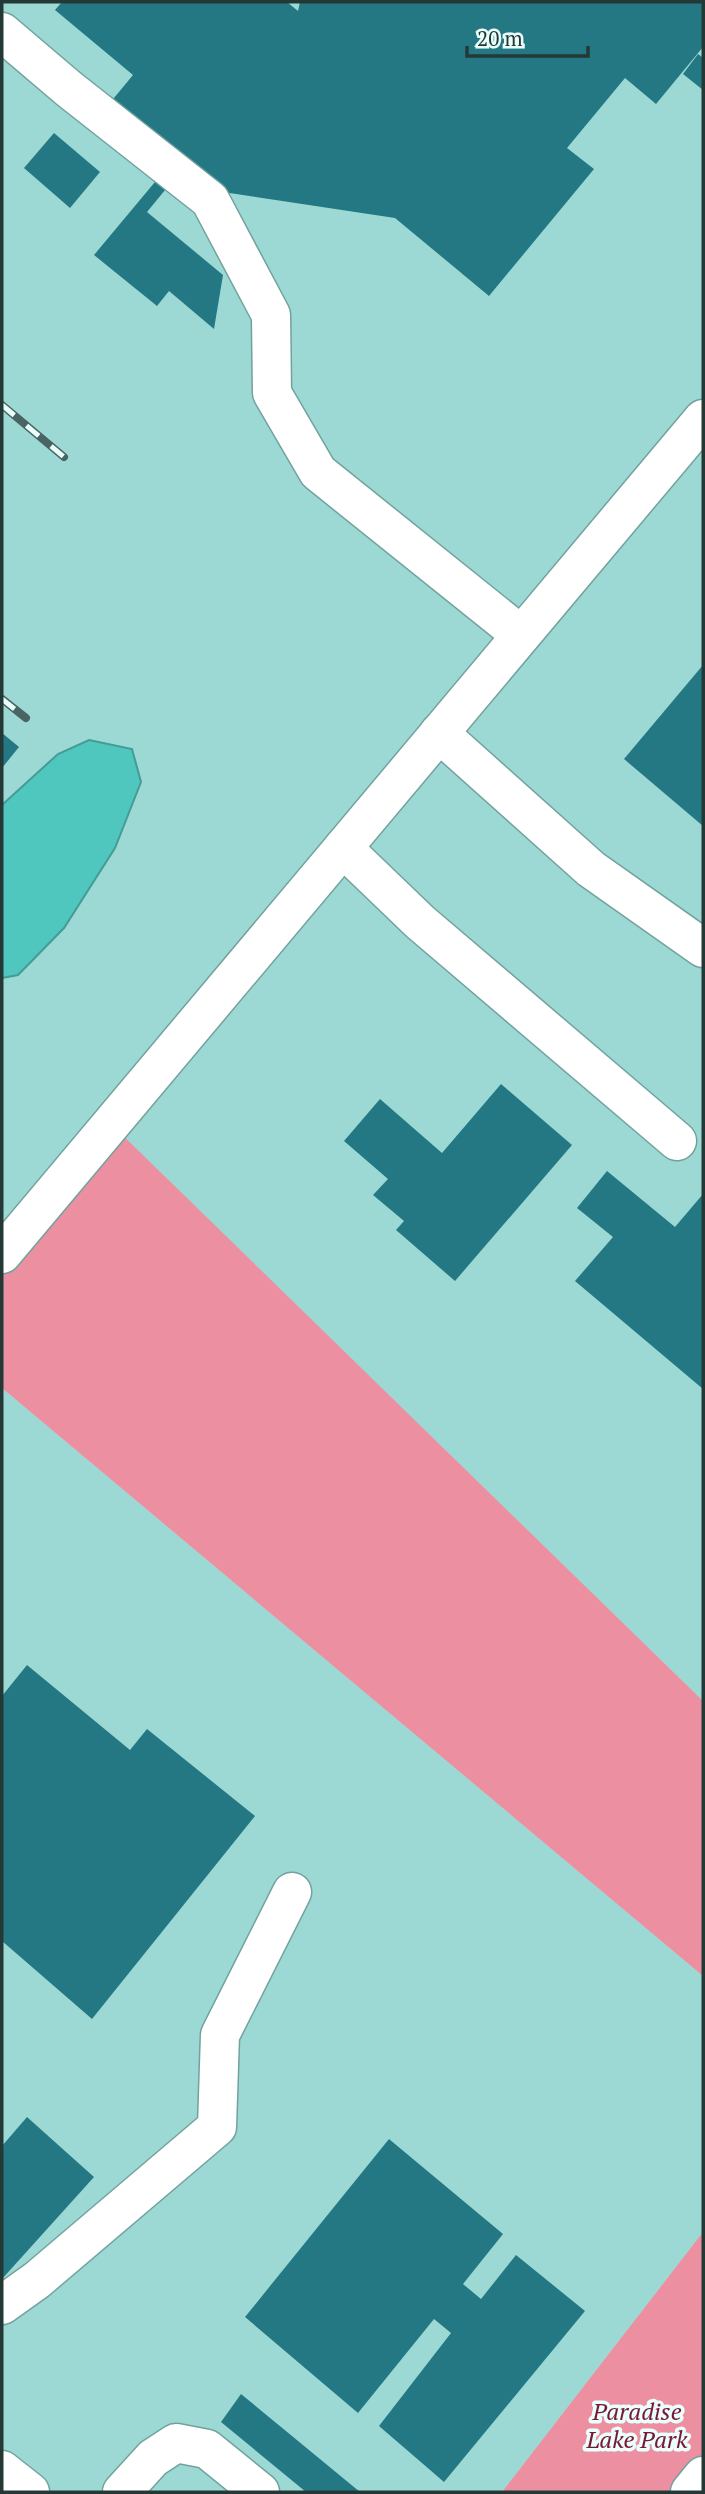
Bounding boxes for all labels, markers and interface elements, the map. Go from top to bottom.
scale bar [467,14,588,58]
text: 20 m [477,24,523,52]
park label: Paradise Lake Park [585,2395,688,2455]

